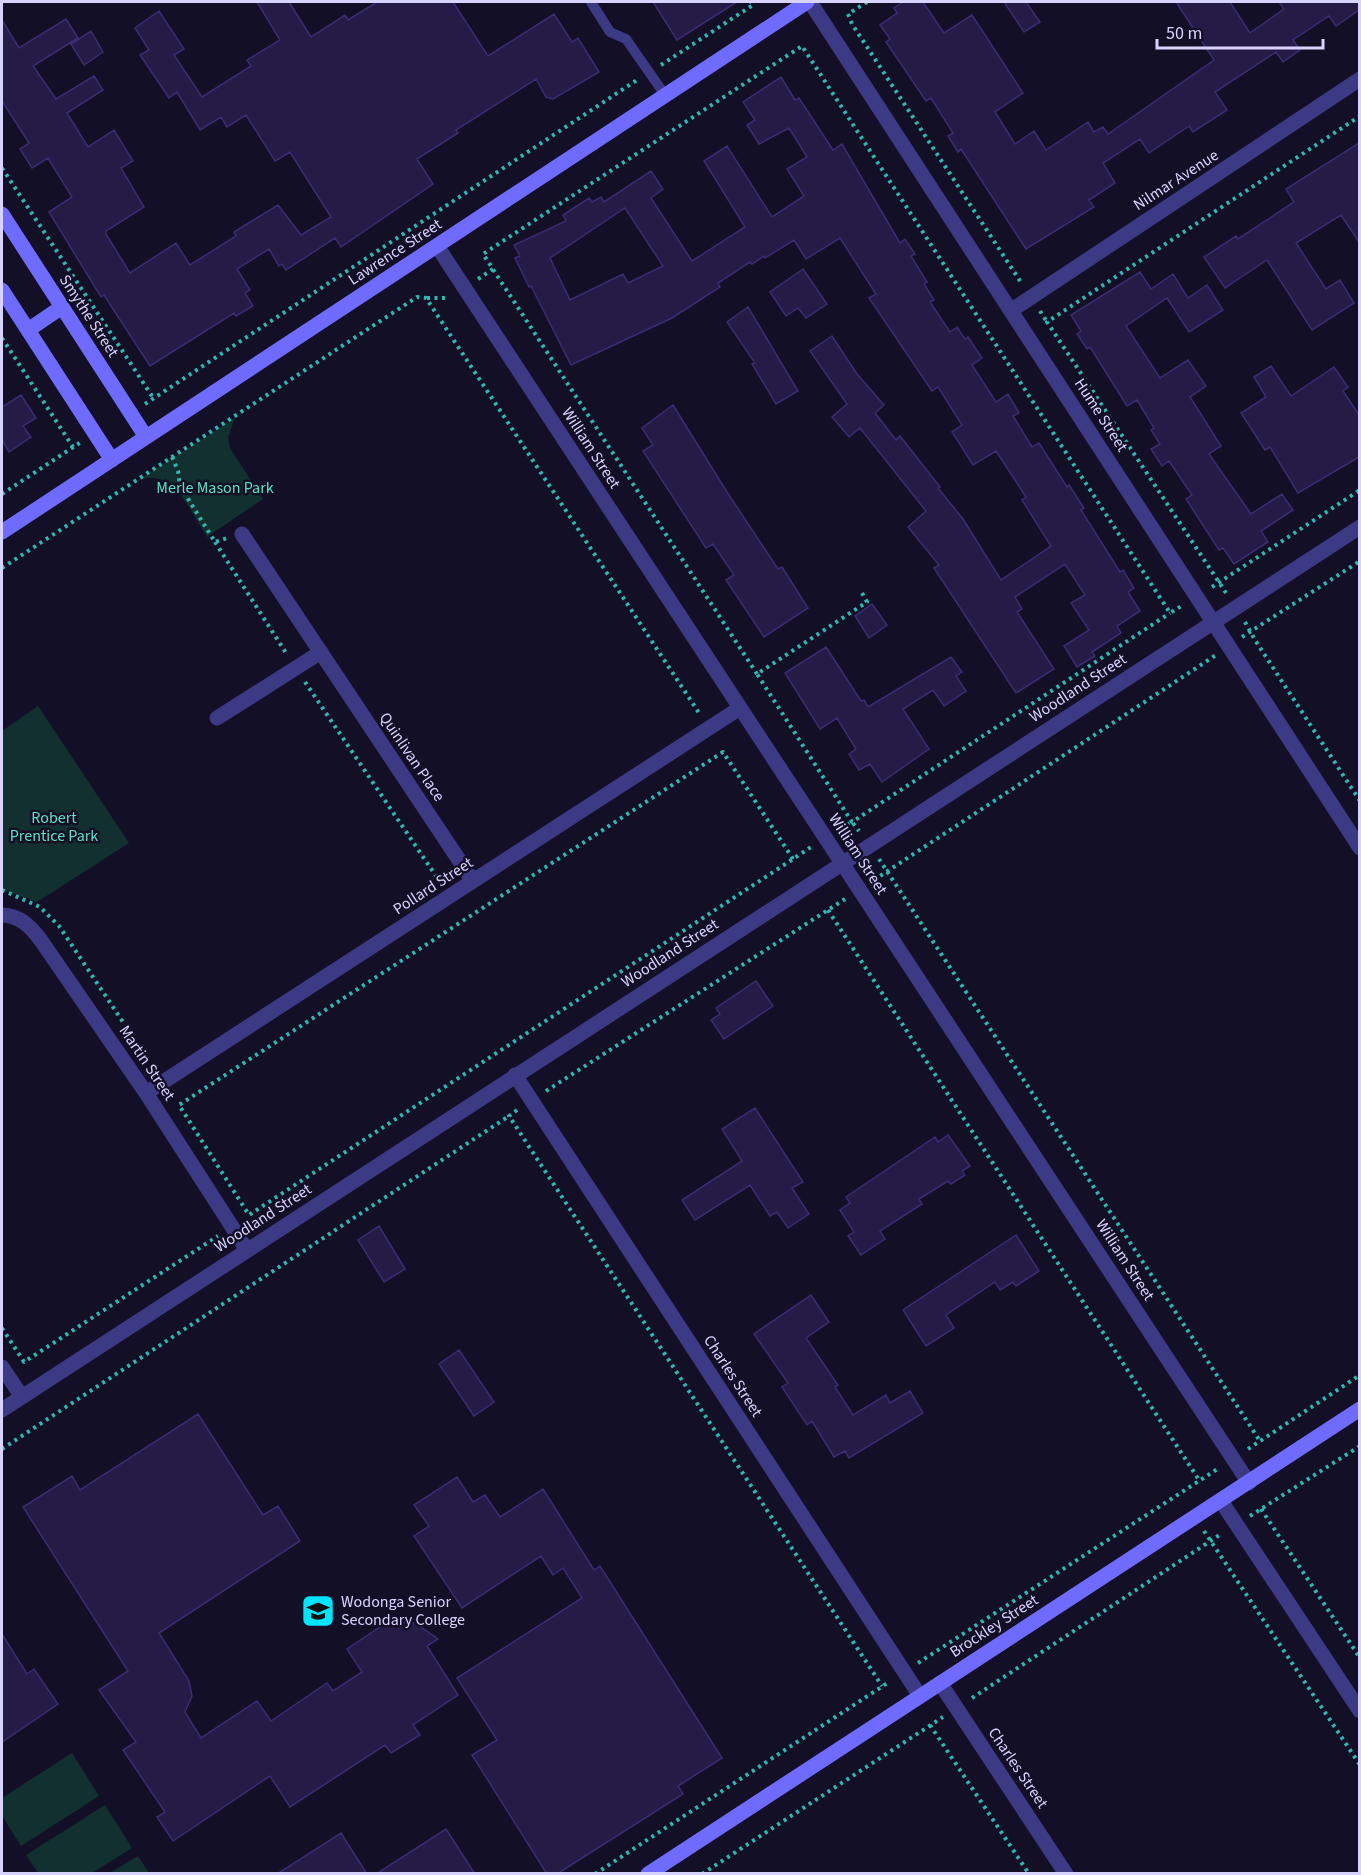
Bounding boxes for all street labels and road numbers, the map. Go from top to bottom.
street label: Nilmar Avenue [1129,144,1223,216]
street label: Lawrence Street [344,213,447,291]
street label: Smythe Street [54,270,124,362]
street label: Hume Street [1069,374,1133,457]
street label: William Street [556,403,626,494]
street label: Woodland Street [1025,648,1131,728]
street label: Quinlivan Place [374,708,450,806]
street label: William Street [823,809,893,900]
street label: Pollard Street [389,852,478,920]
street label: Woodland Street [617,913,723,993]
street label: Martin Street [114,1021,181,1106]
street label: Woodland Street [210,1178,316,1258]
street label: William Street [1090,1215,1160,1306]
street label: Charles Street [698,1331,768,1422]
street label: Brockley Street [945,1589,1043,1663]
street label: Charles Street [983,1723,1054,1813]

